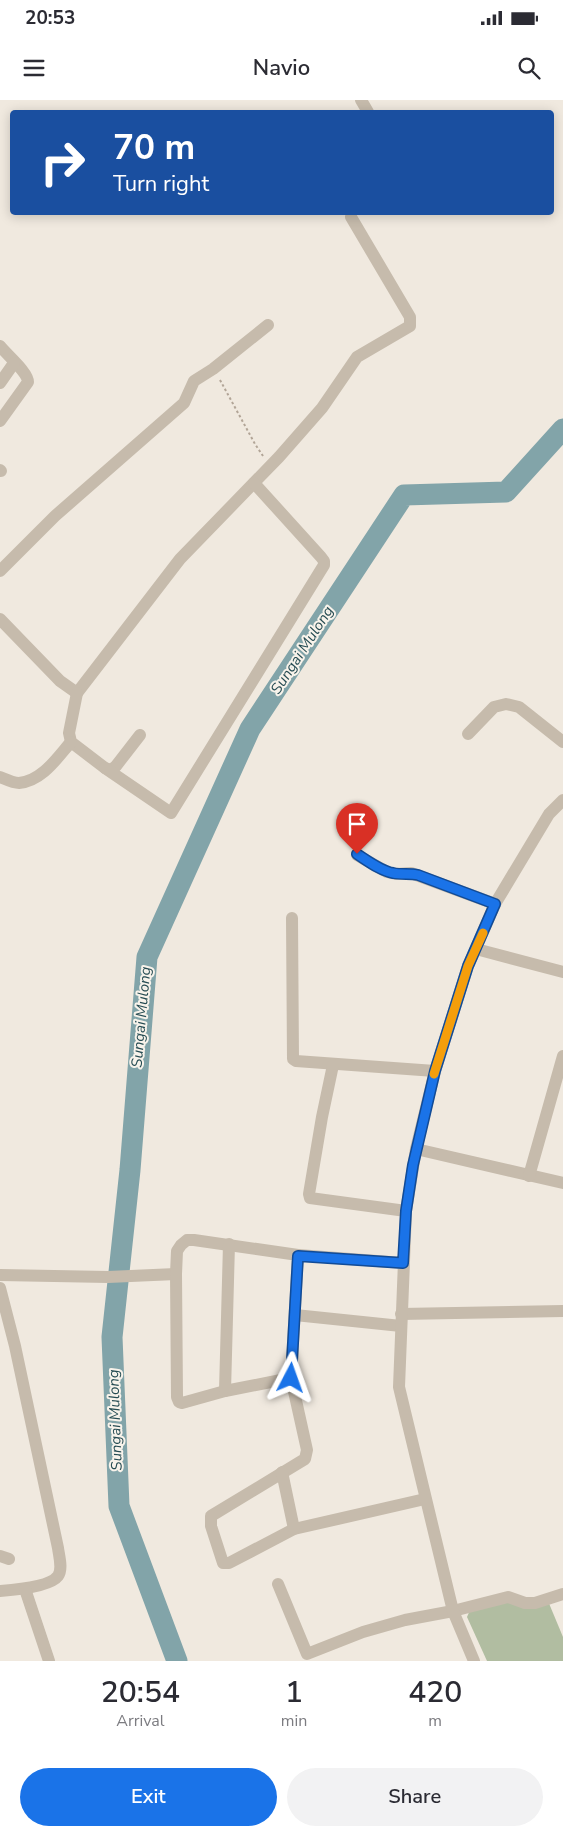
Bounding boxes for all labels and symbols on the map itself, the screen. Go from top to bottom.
water label: Sungai Mulong [266,602,338,698]
pin [336,803,378,854]
water label: Sungai Mulong [127,965,155,1068]
position arrow [264,1351,316,1403]
water label: Sungai Mulong [103,1369,127,1471]

